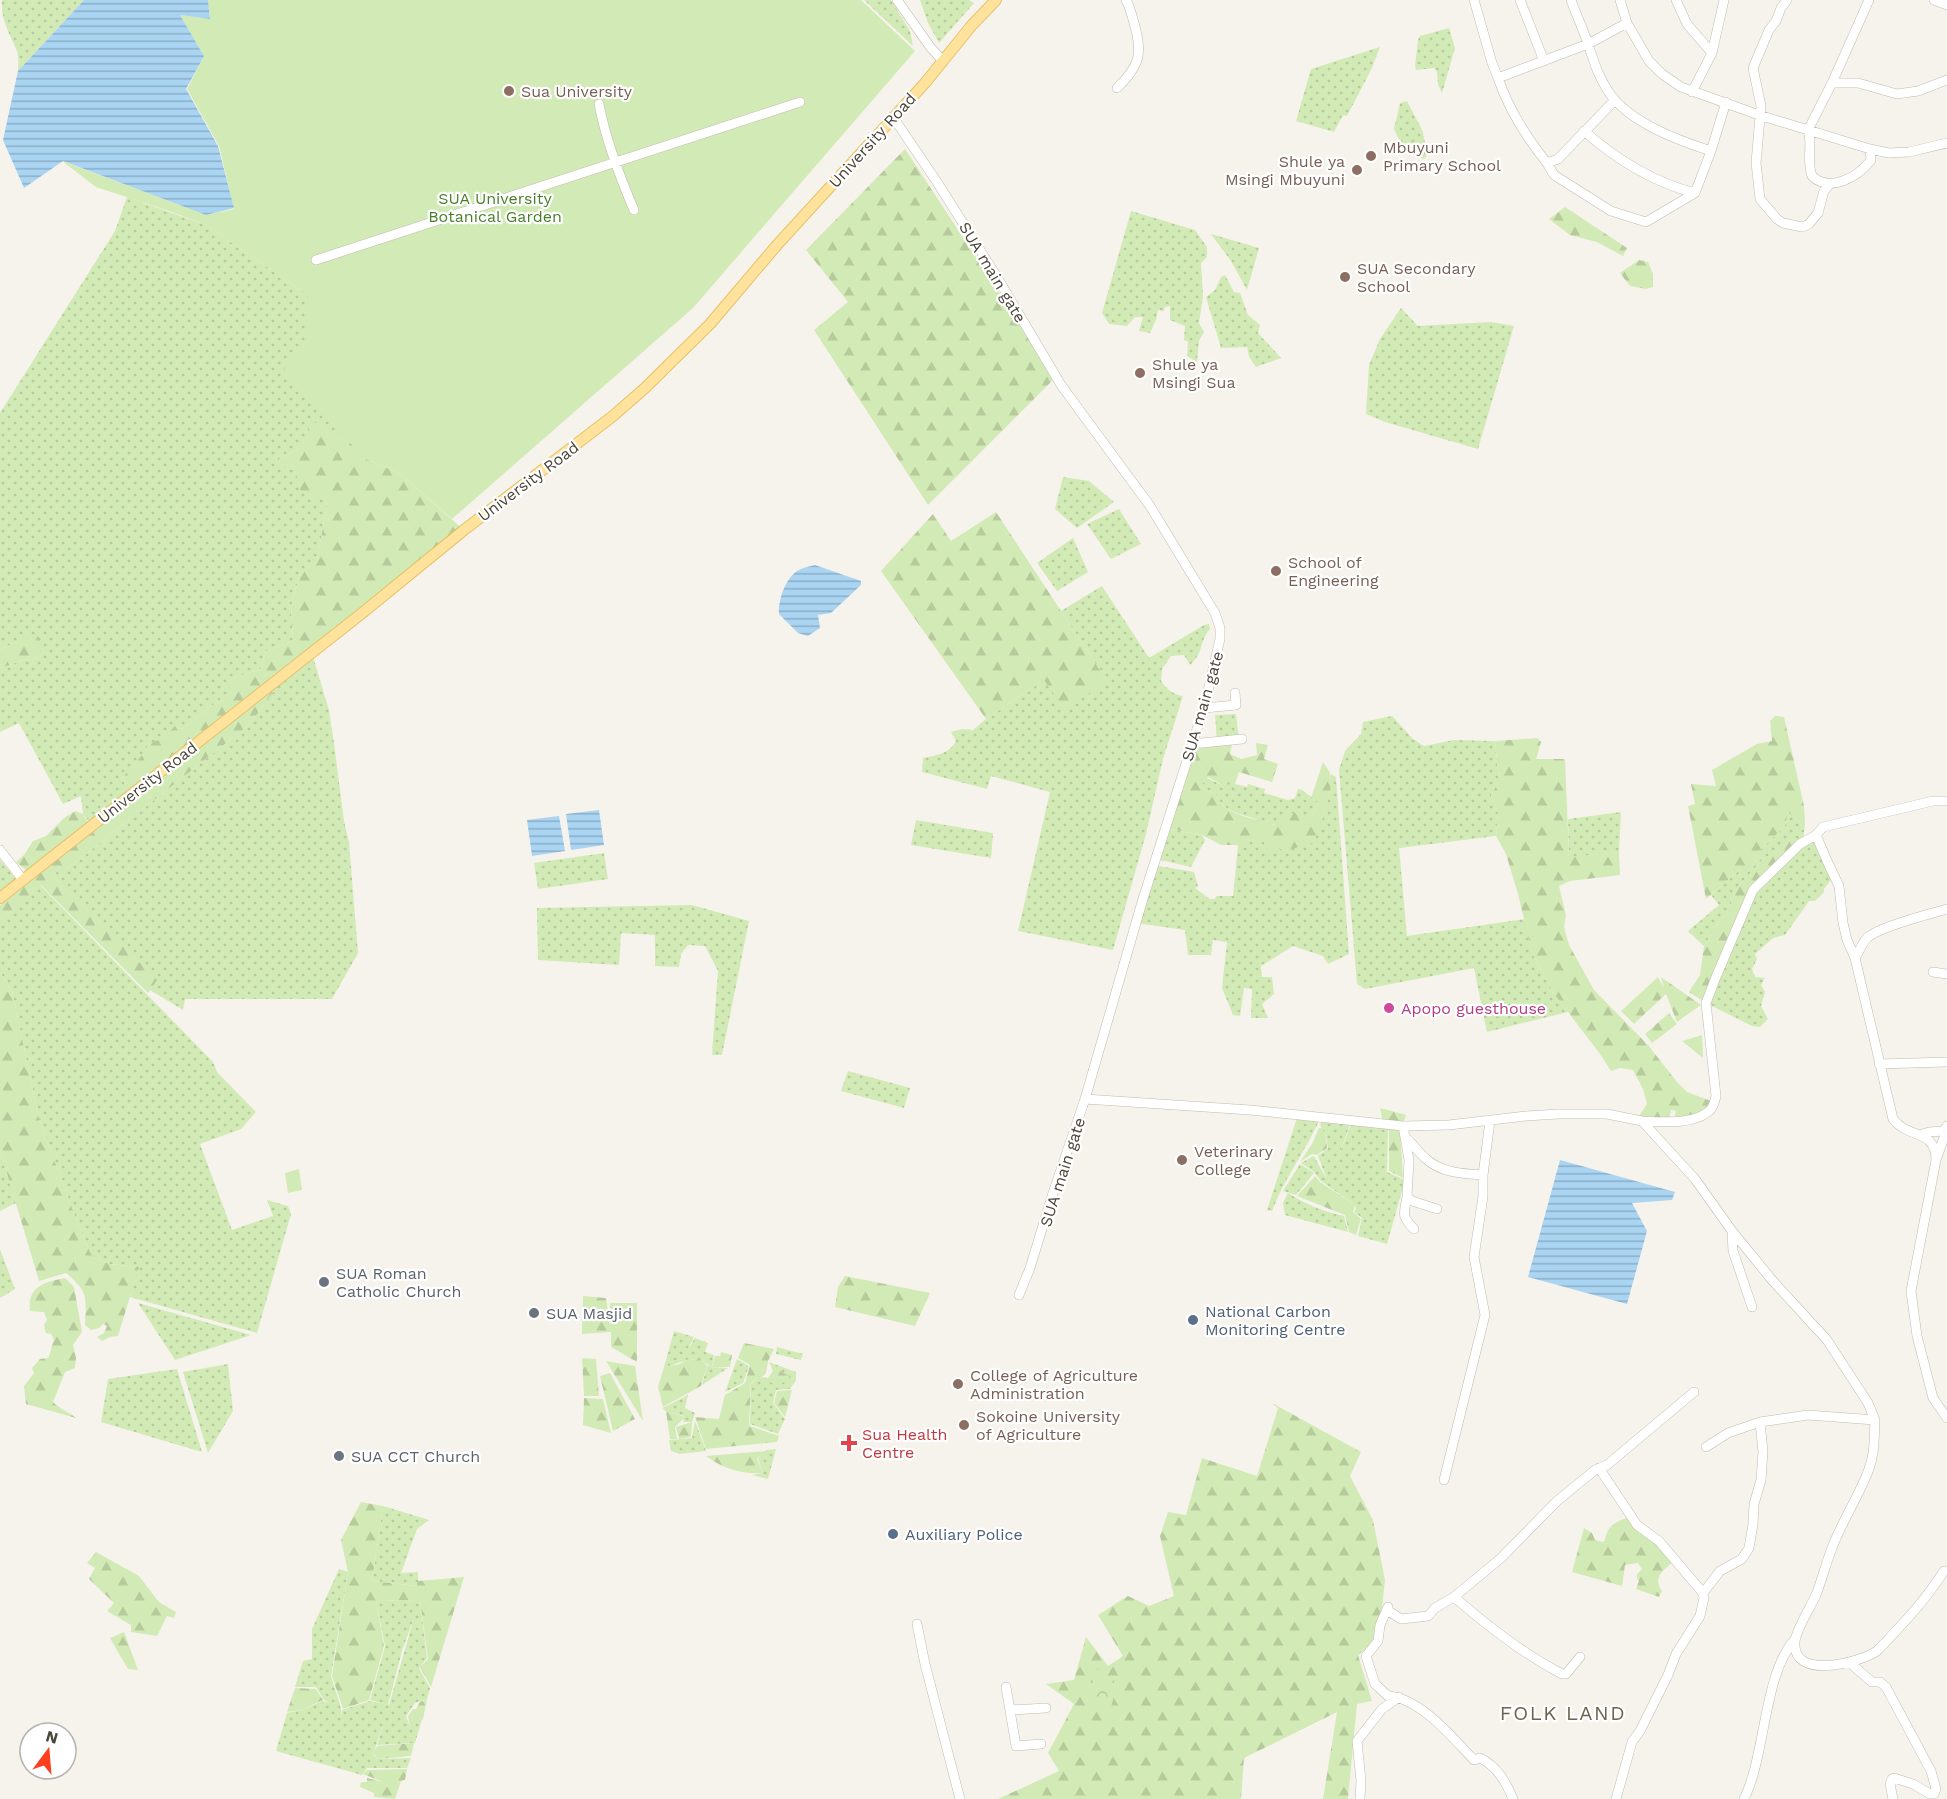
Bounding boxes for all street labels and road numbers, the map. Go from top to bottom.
street label: University Road [825,89,920,192]
street label: SUA main gate [955,219,1030,326]
street label: University Road [474,437,582,525]
street label: SUA main gate [1178,649,1227,763]
street label: University Road [94,738,201,827]
street label: SUA main gate [1036,1115,1089,1229]

